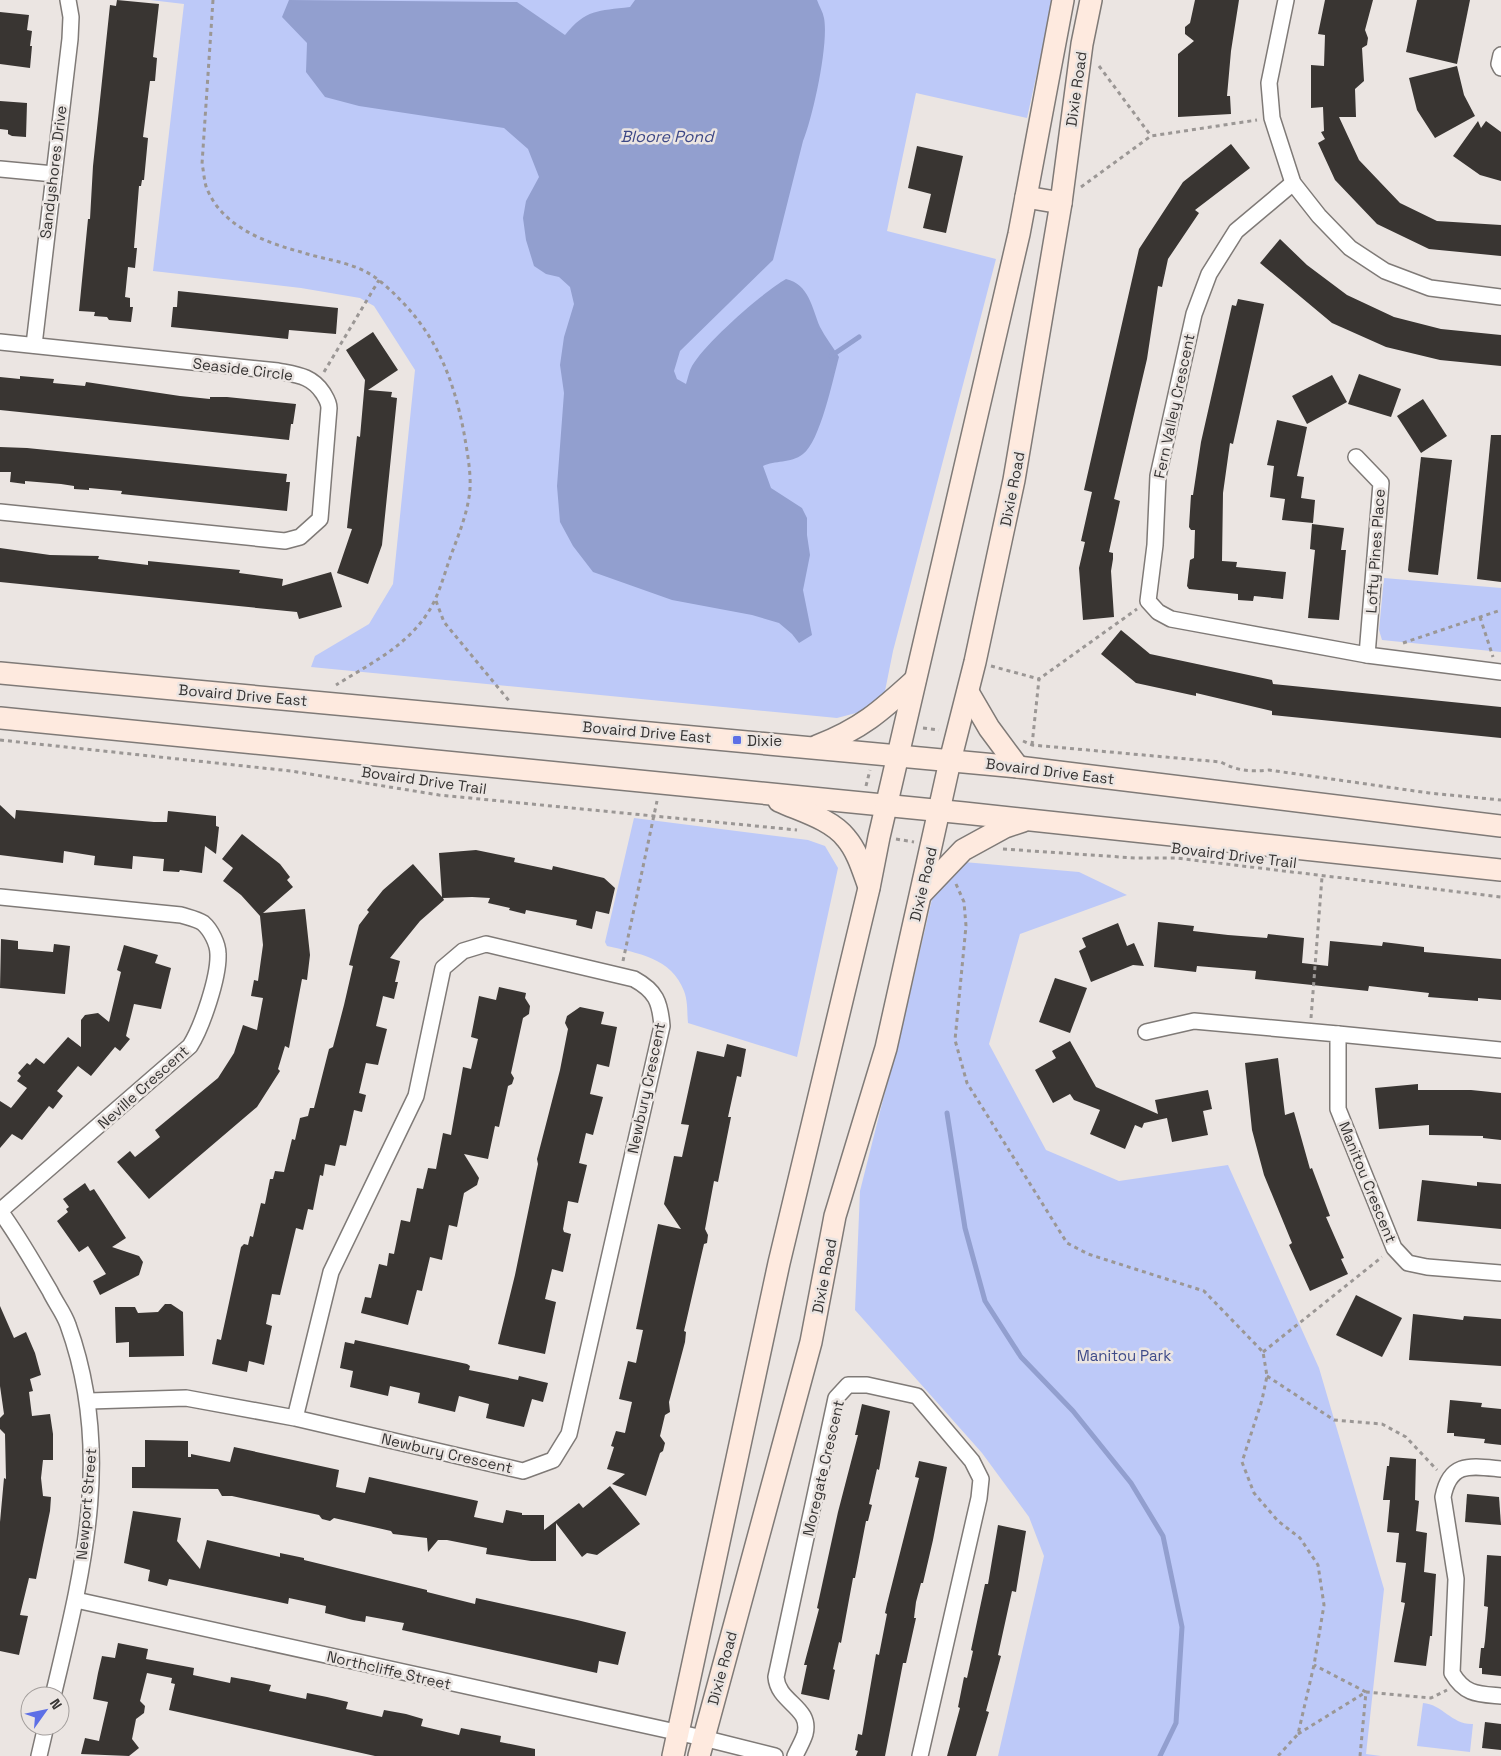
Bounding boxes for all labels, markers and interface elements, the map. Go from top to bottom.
street label: Dixie Road [1061,50,1091,128]
street label: Sandyshores Drive [35,104,71,240]
water label: Bloore Pond [621,126,715,147]
street label: Fern Valley Crescent [1149,332,1199,480]
street label: Seaside Circle [192,353,294,385]
street label: Dixie Road [995,450,1029,528]
street label: Lofty Pines Place [1361,488,1389,614]
street label: Bovaird Drive East [178,680,308,710]
street label: Bovaird Drive East [582,717,712,747]
place label: Dixie [747,731,782,750]
marker: Dixie [731,734,743,746]
street label: Bovaird Drive East [985,754,1115,788]
street label: Bovaird Drive Trail [360,762,488,798]
street label: Bovaird Drive Trail [1170,838,1298,872]
street label: Dixie Road [905,845,941,923]
street label: Newbury Crescent [623,1021,669,1155]
street label: Neville Crescent [94,1041,192,1133]
street label: Manitou Crescent [1335,1119,1401,1245]
street label: Dixie Road [807,1237,841,1315]
park label: Manitou Park [1077,1346,1171,1365]
street label: Moregate Crescent [798,1398,848,1538]
street label: Newbury Crescent [380,1429,514,1477]
street label: Newport Street [72,1447,100,1561]
street label: Dixie Road [703,1629,741,1707]
street label: Northcliffe Street [325,1646,453,1694]
north arrow [20,1686,70,1736]
text: N [46,1695,66,1713]

